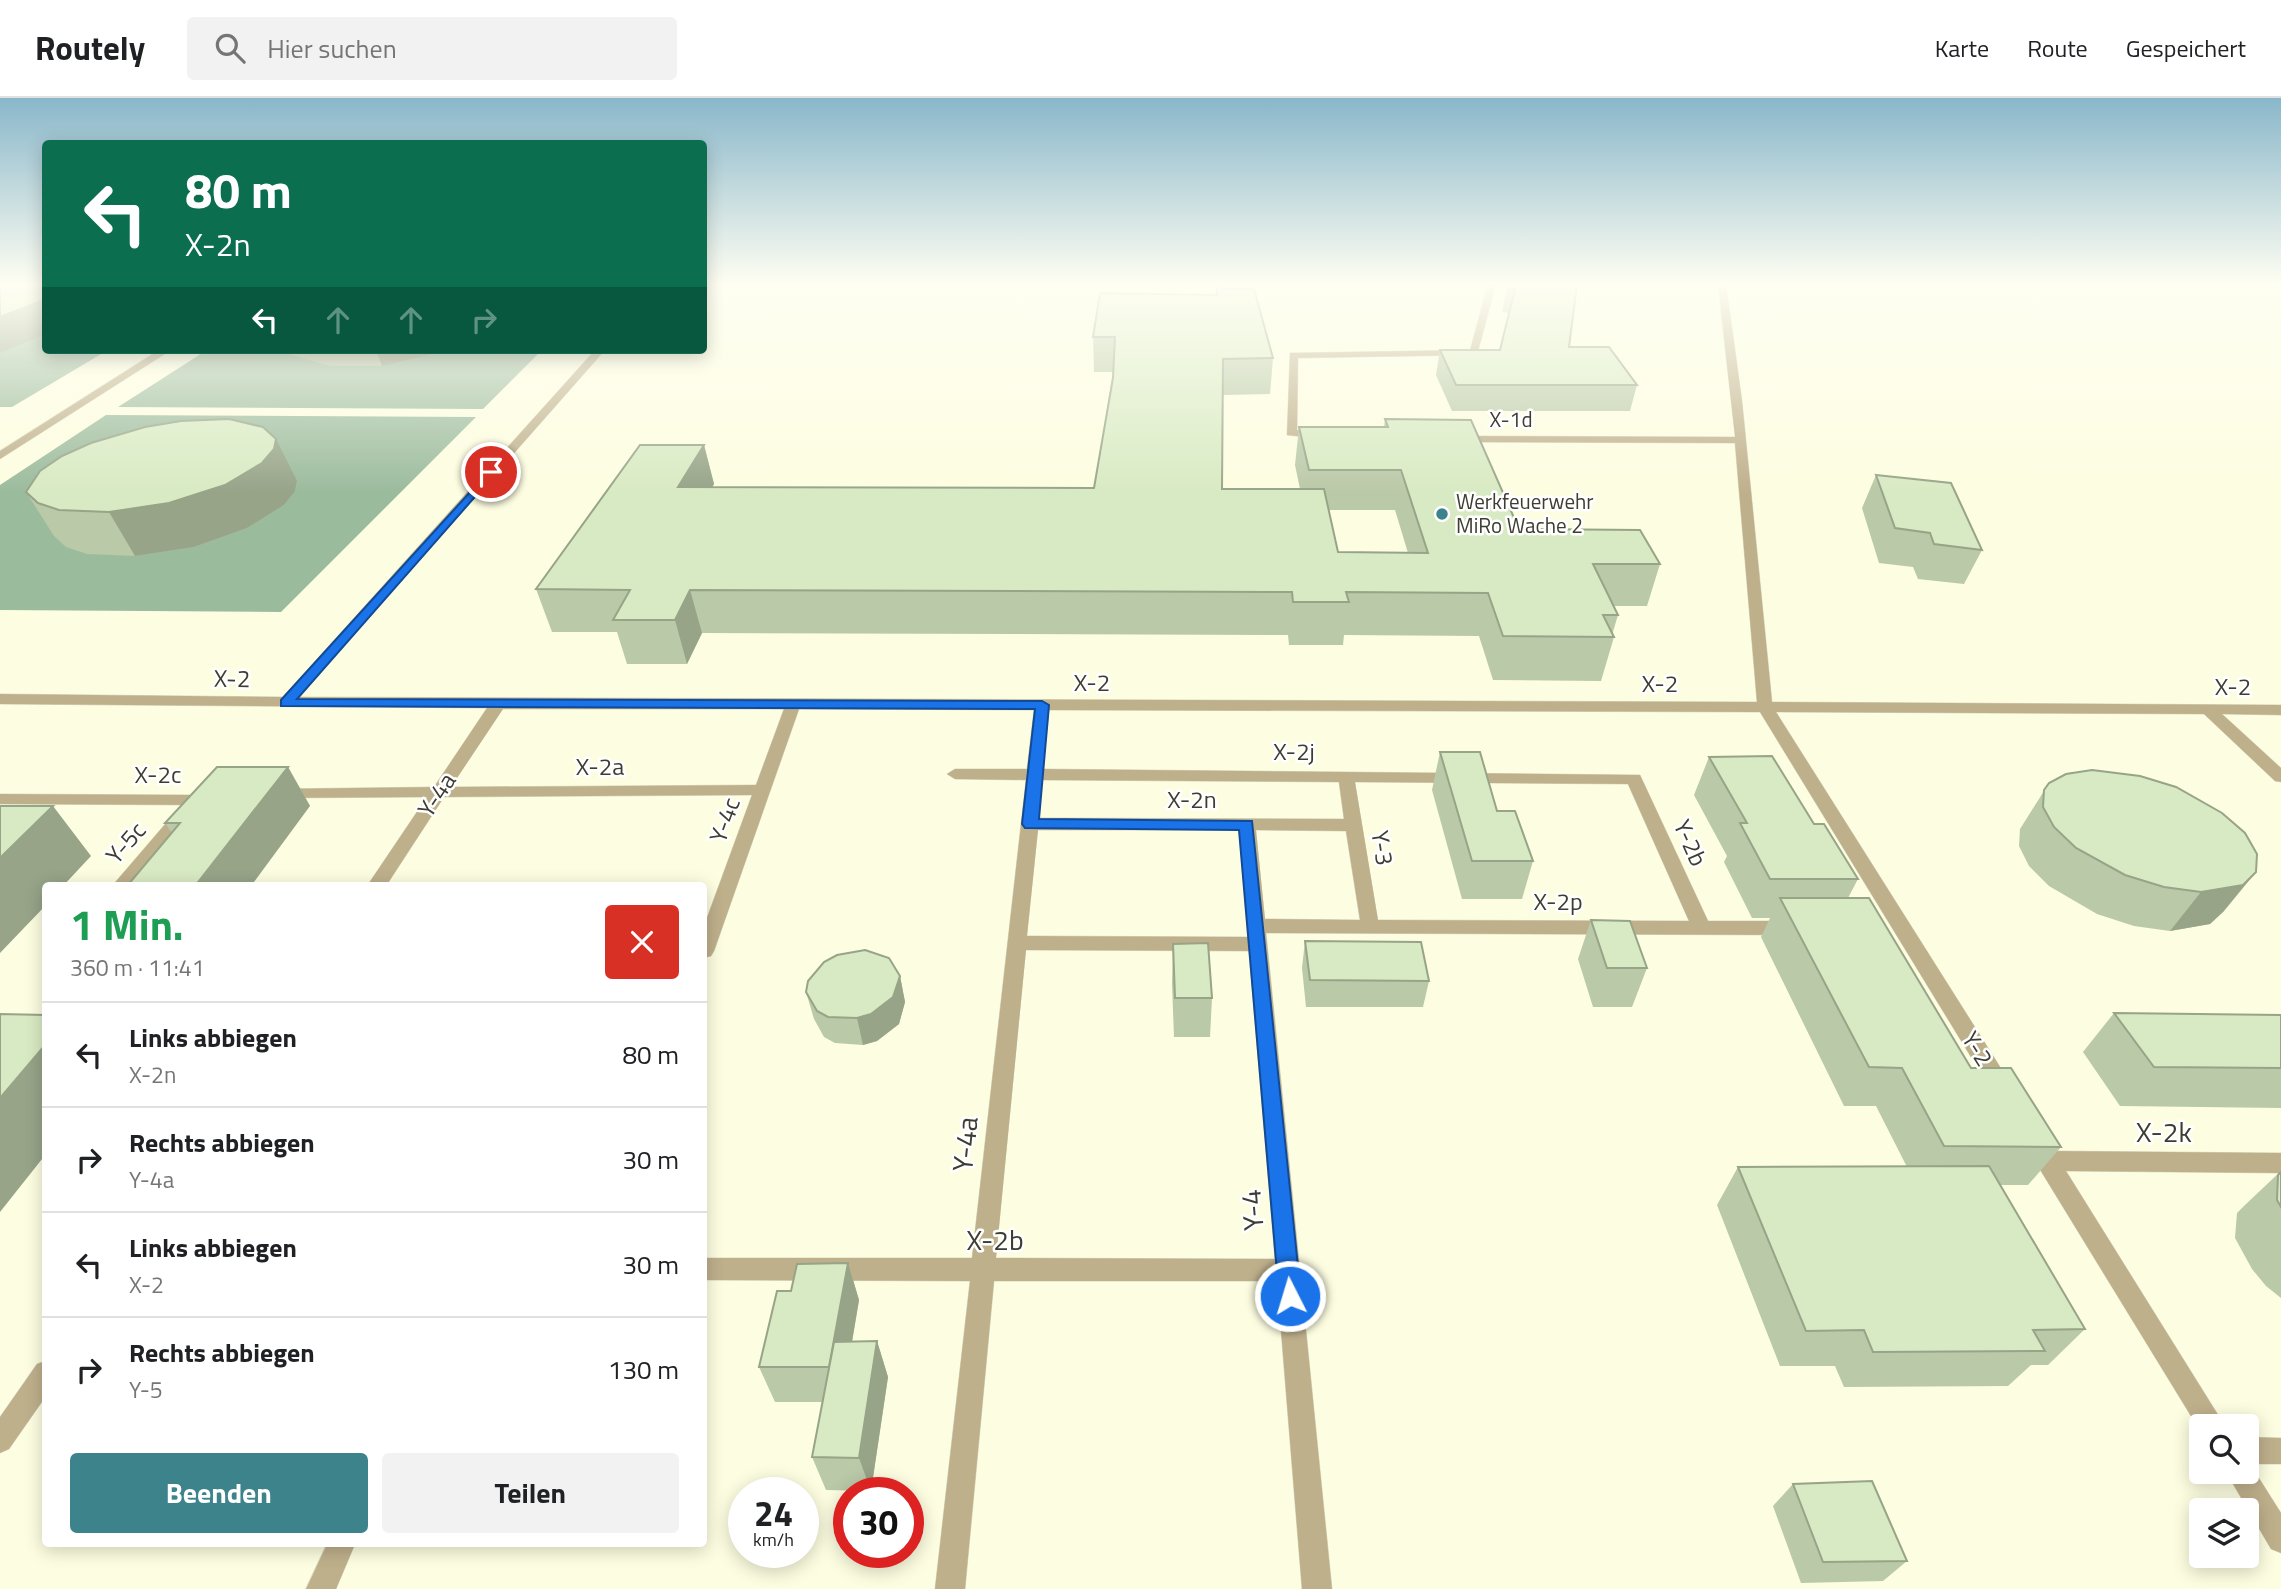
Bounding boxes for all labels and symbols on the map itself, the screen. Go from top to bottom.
street label: X-1d [1490,403,1533,435]
pin [461,442,521,502]
place label: Werkfeuerwehr MiRo Wache 2 [1456,485,1594,541]
marker: Werkfeuerwehr MiRo Wache 2 [1434,506,1450,522]
street label: X-2 [213,660,251,696]
street label: X-2 [1074,664,1110,700]
street label: X-2 [1642,665,1678,701]
street label: X-2 [2215,668,2251,704]
street label: X-2j [1273,733,1315,769]
street label: X-2a [576,748,624,784]
street label: X-2c [135,756,181,792]
street label: Y-4a [408,765,464,824]
street label: X-2n [1167,781,1217,817]
street label: Y-4c [699,792,749,847]
street label: Y-5c [97,813,154,871]
street label: Y-2b [1665,813,1717,872]
street label: Y-3 [1362,828,1404,868]
street label: X-2p [1533,883,1583,919]
street label: Y-2 [1953,1024,2002,1073]
street label: X-2k [2136,1110,2192,1153]
street label: Y-4a [940,1114,989,1174]
street label: Y-4 [1228,1188,1275,1232]
street label: X-2b [966,1218,1024,1261]
position arrow [1253,1259,1327,1333]
speed limit sign: 30 [833,1477,924,1568]

